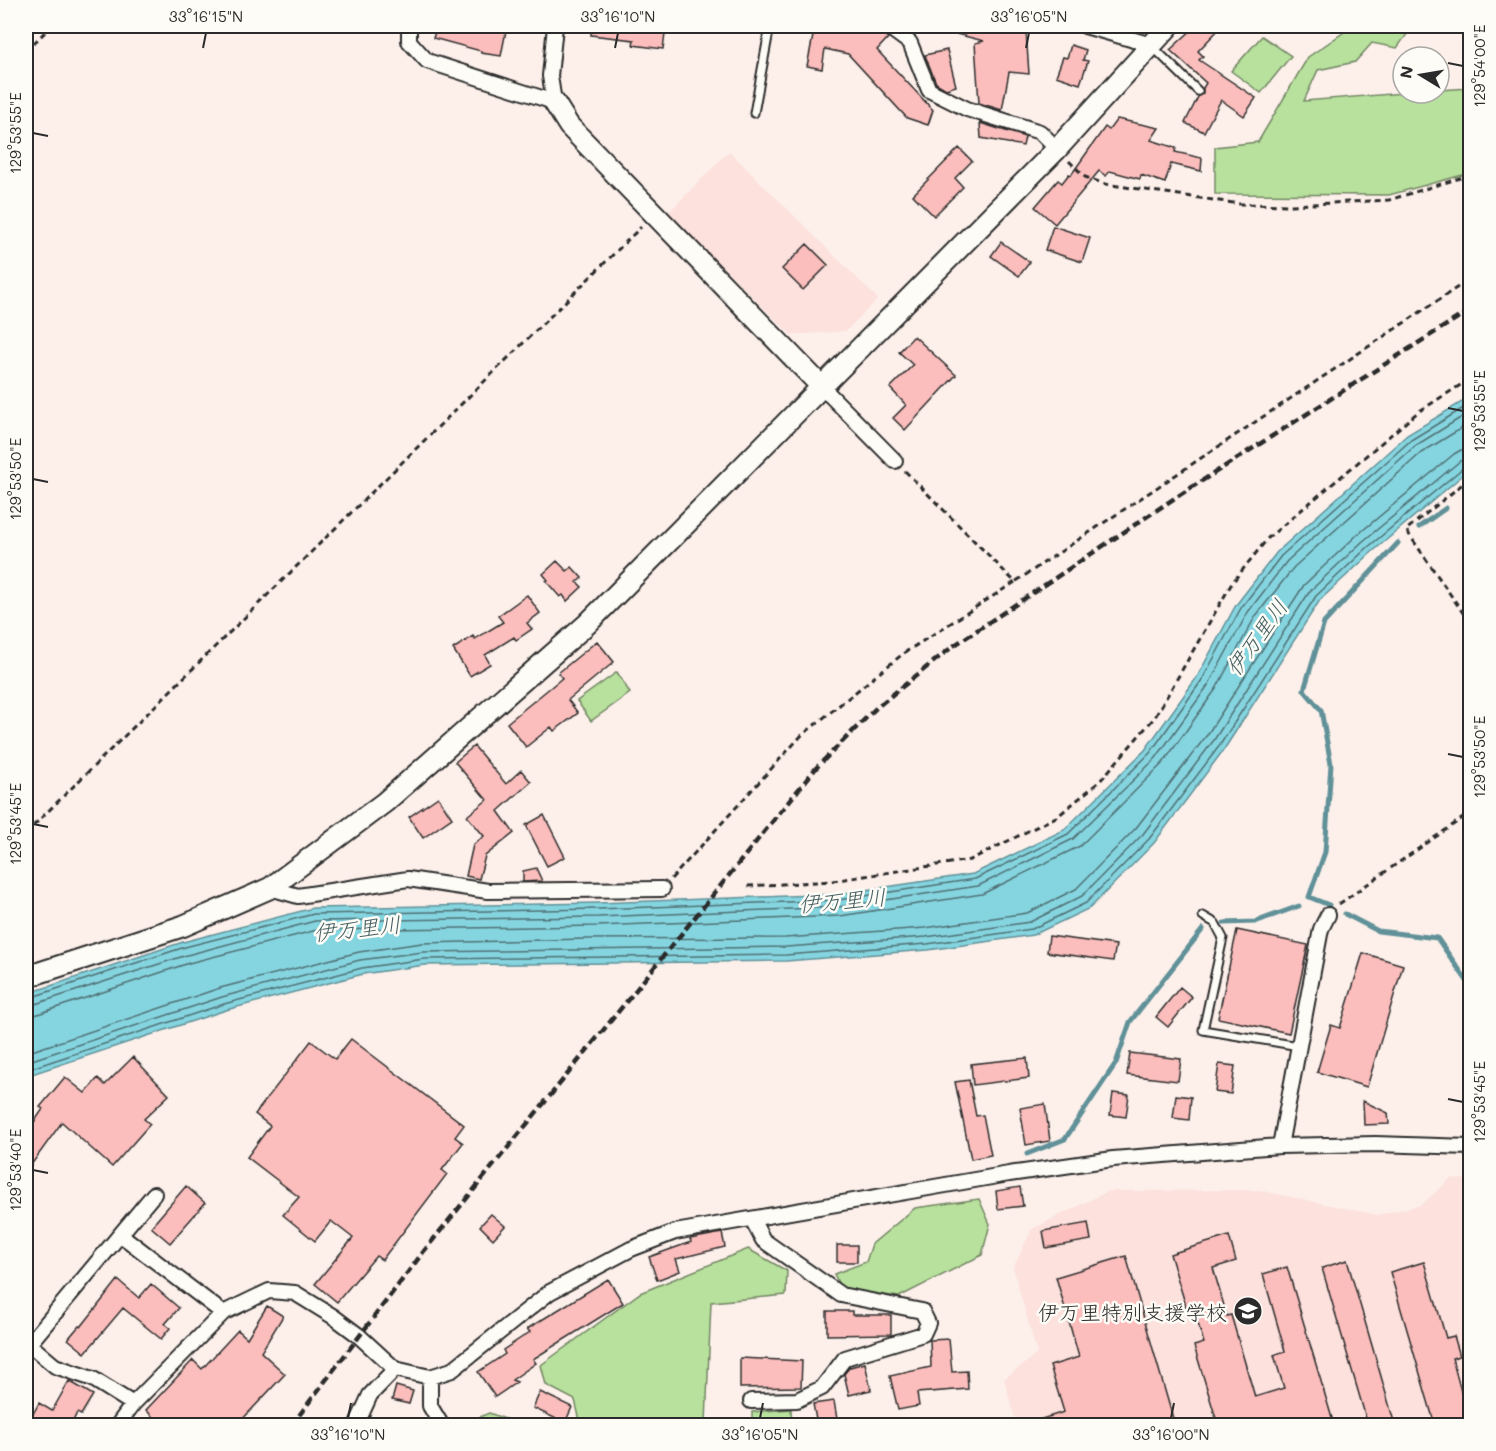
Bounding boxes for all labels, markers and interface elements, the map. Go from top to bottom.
text: 33°16'15"N [169,6,243,26]
text: 33°16'10"N [581,6,655,26]
text: 33°16'05"N [991,6,1067,26]
text: 129°54'00"E [1469,24,1489,107]
north arrow [1391,45,1451,105]
text: N [1394,64,1417,80]
text: 129°53'55"E [5,92,25,174]
text: 129°53'55"E [1469,370,1489,452]
text: 129°53'50"E [5,437,25,520]
water label: 伊万里川 [1218,593,1294,681]
text: 129°53'50"E [1469,715,1489,798]
text: 129°53'45"E [5,783,25,865]
water label: 伊万里川 [797,882,887,918]
water label: 伊万里川 [312,909,402,947]
text: 129°53'45"E [1469,1061,1489,1143]
text: 129°53'40"E [5,1128,25,1211]
school or university icon: 伊万里特別支援学校 [1232,1295,1264,1327]
place label: 伊万里特別支援学校 [1038,1298,1227,1325]
text: 33°16'10"N [311,1424,385,1444]
text: 33°16'05"N [722,1424,798,1444]
text: 33°16'00"N [1132,1424,1210,1444]

